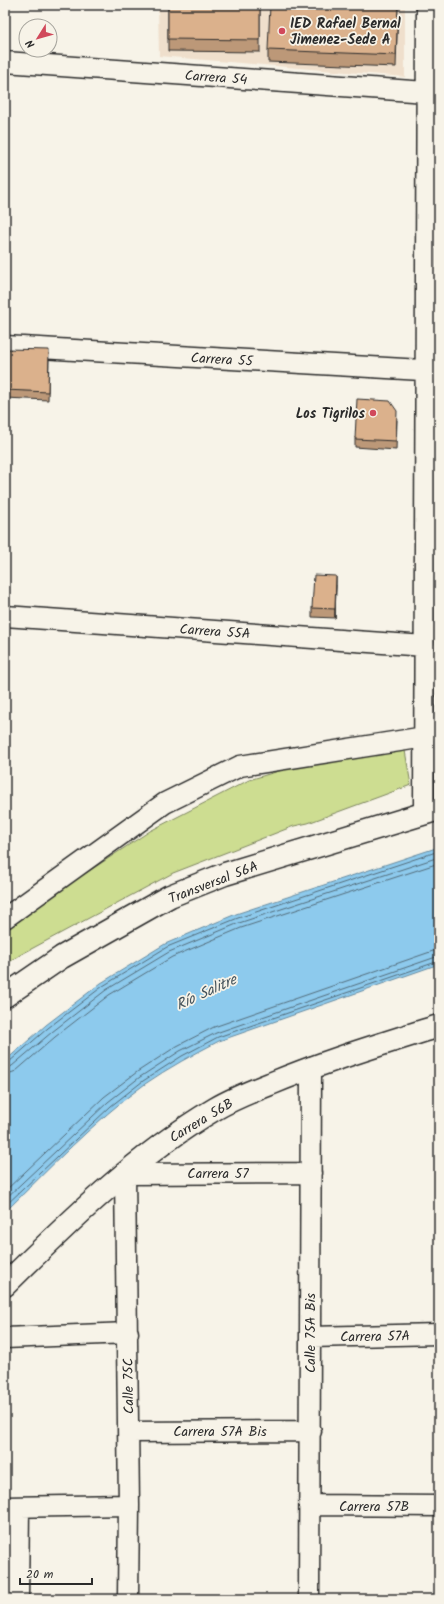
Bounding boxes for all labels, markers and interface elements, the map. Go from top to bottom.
place label: IED Rafael Bernal Jimenez-Sede A [290,13,401,51]
north arrow [18,18,58,58]
marker: IED Rafael Bernal Jimenez-Sede A [277,26,287,36]
text: N [22,35,40,52]
street label: Carrera 54 [184,65,248,91]
street label: Carrera 55 [190,347,255,373]
place label: Los Tigrilos [296,403,365,425]
marker: Los Tigrilos [368,408,378,418]
street label: Carrera 55A [179,619,251,645]
street label: Transversal 56A [165,856,261,910]
water label: Río Salitre [172,968,242,1017]
street label: Carrera 56B [165,1093,238,1149]
street label: Carrera 57 [187,1163,249,1185]
street label: Calle 75A Bis [300,1293,322,1373]
street label: Carrera 57A [340,1325,410,1349]
street label: Calle 75C [118,1358,140,1414]
street label: Carrera 57A Bis [173,1421,267,1443]
street label: Carrera 57B [339,1496,409,1518]
scale bar [20,1560,92,1586]
text: 20 m [26,1565,54,1584]

